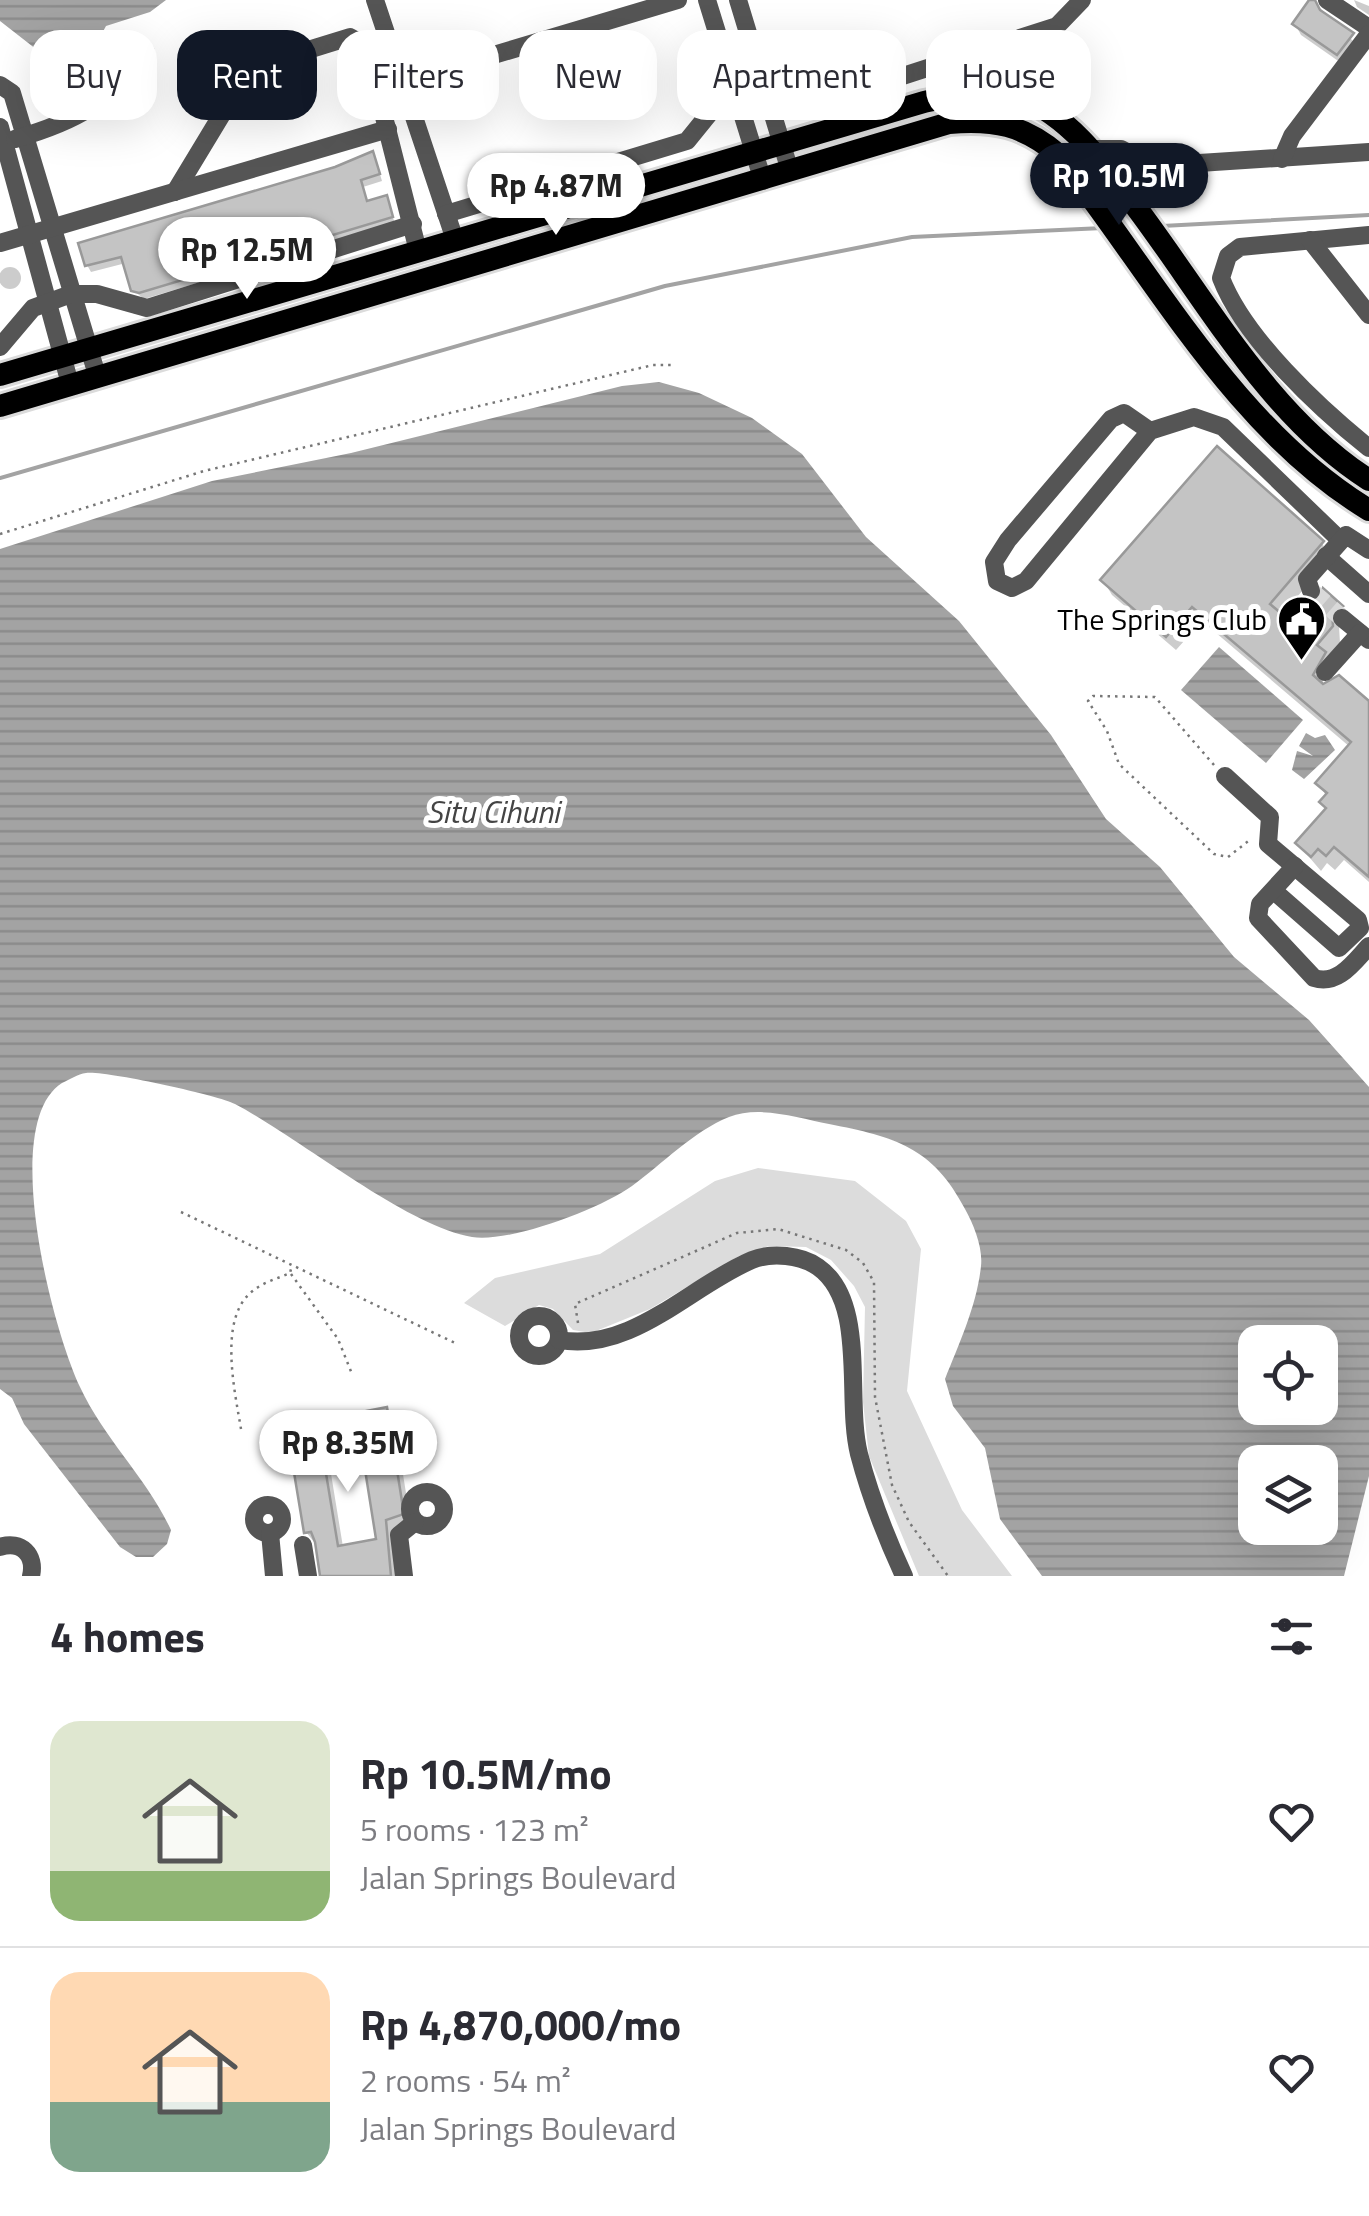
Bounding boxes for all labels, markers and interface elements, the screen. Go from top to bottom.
chip: Buy [30,30,157,120]
chip: Rent [177,30,317,120]
chip: Filters [337,30,499,120]
chip: New [519,30,657,120]
chip: Apartment [677,30,906,120]
chip: House [926,30,1091,120]
pin: Rp 10.5M [1016,143,1222,228]
text: Rp 10.5M [1052,151,1186,199]
pin: Rp 4.87M [453,153,659,238]
text: Rp 4.87M [489,161,623,209]
pin: Rp 12.5M [144,217,350,302]
text: Rp 12.5M [180,225,314,273]
public building icon: The Springs Club [1276,594,1328,662]
place label: The Springs Club [1057,596,1267,642]
water label: Situ Cihuni [427,787,563,835]
map controls [1238,1325,1338,1545]
button: locate [1238,1325,1338,1425]
pin: Rp 8.35M [245,1410,451,1495]
text: Rp 8.35M [281,1418,415,1466]
button: layers [1238,1445,1338,1545]
text: 4 homes [50,1604,205,1668]
icon: filters [1264,1609,1319,1664]
text: Rp 10.5M/mo [360,1741,612,1805]
icon: home [130,1761,250,1881]
icon: heart [1264,1794,1319,1849]
text: 5 rooms · 123 m² [360,1805,589,1853]
text: Jalan Springs Boulevard [360,1853,676,1901]
text: Rp 4,870,000/mo [360,1992,681,2056]
icon: home [130,2012,250,2132]
icon: heart [1264,2045,1319,2100]
text: 2 rooms · 54 m² [360,2056,571,2104]
text: Jalan Springs Boulevard [360,2104,676,2152]

